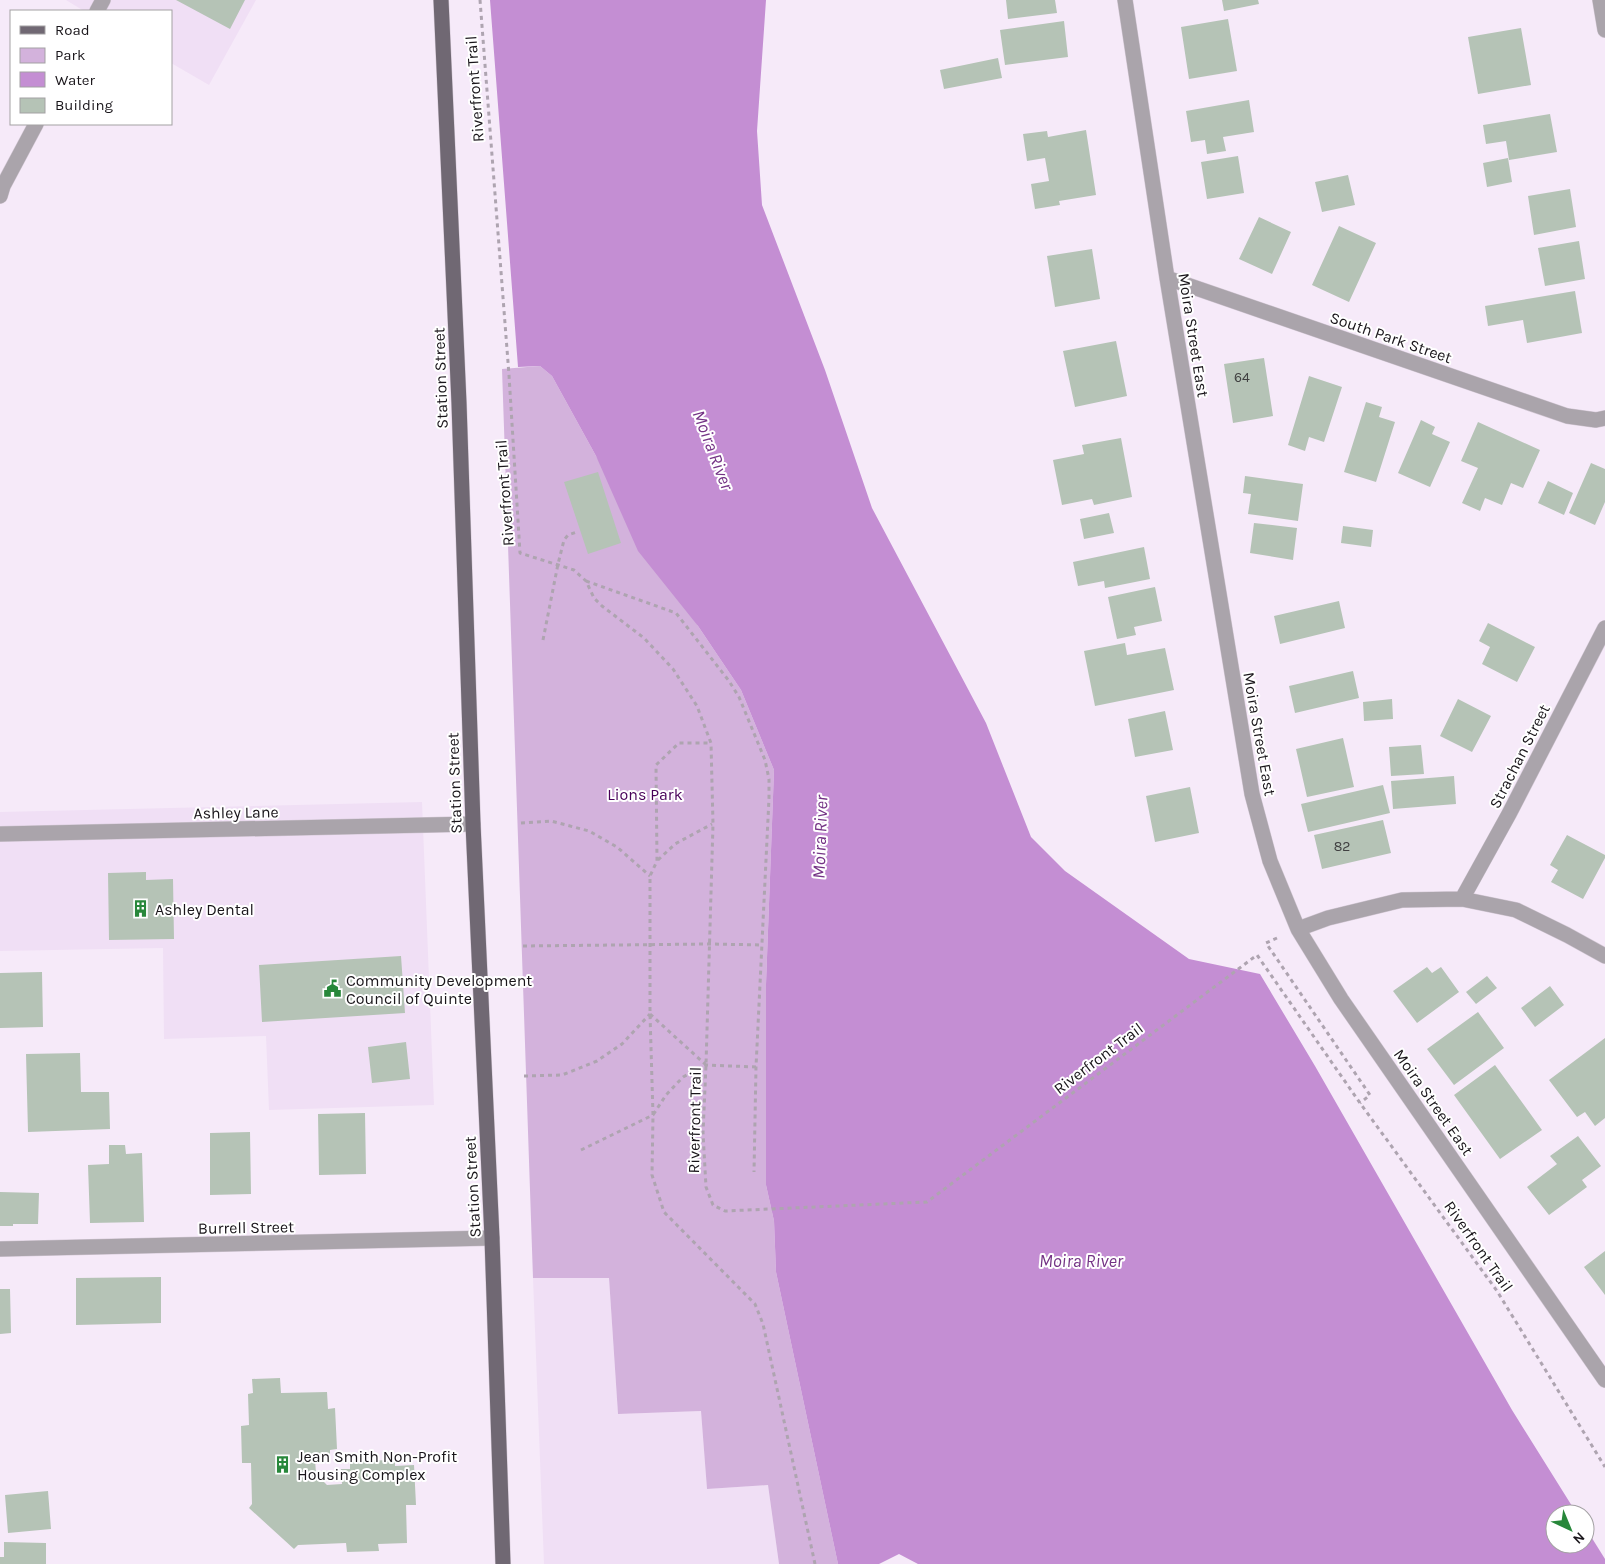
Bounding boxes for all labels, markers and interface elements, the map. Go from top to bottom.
legend [10,10,172,125]
text: Road [55,21,90,39]
street label: Riverfront Trail [461,35,488,143]
text: Park [55,46,85,64]
text: Water [55,71,96,89]
text: Building [55,96,113,114]
street label: Moira Street East [1174,272,1213,398]
street label: South Park Street [1327,308,1454,367]
street label: Station Street [429,327,452,429]
house number: 64 [1234,369,1250,386]
water label: Moira River [688,407,739,494]
street label: Riverfront Trail [491,439,518,547]
street label: Moira Street East [1239,671,1280,797]
street label: Strachan Street [1485,701,1554,811]
street label: Station Street [443,732,466,834]
park label: Lions Park [607,785,683,804]
water label: Moira River [808,794,832,879]
street label: Ashley Lane [193,802,279,823]
house number: 82 [1334,838,1350,855]
building icon: Ashley Dental [131,899,151,919]
place label: Ashley Dental [155,900,254,919]
place label: Community Development Council of Quinte [346,971,532,1008]
public building icon: Community Development Council of Quinte [322,979,342,999]
street label: Riverfront Trail [1050,1019,1147,1098]
street label: Moira Street East [1390,1045,1477,1159]
street label: Riverfront Trail [684,1066,705,1174]
street label: Station Street [460,1136,485,1238]
street label: Riverfront Trail [1440,1197,1517,1295]
street label: Burrell Street [198,1217,294,1238]
water label: Moira River [1039,1250,1124,1272]
place label: Jean Smith Non-Profit Housing Complex [297,1447,457,1484]
building icon: Jean Smith Non-Profit Housing Complex [273,1455,293,1475]
north arrow [1545,1504,1595,1554]
text: N [1569,1528,1588,1548]

